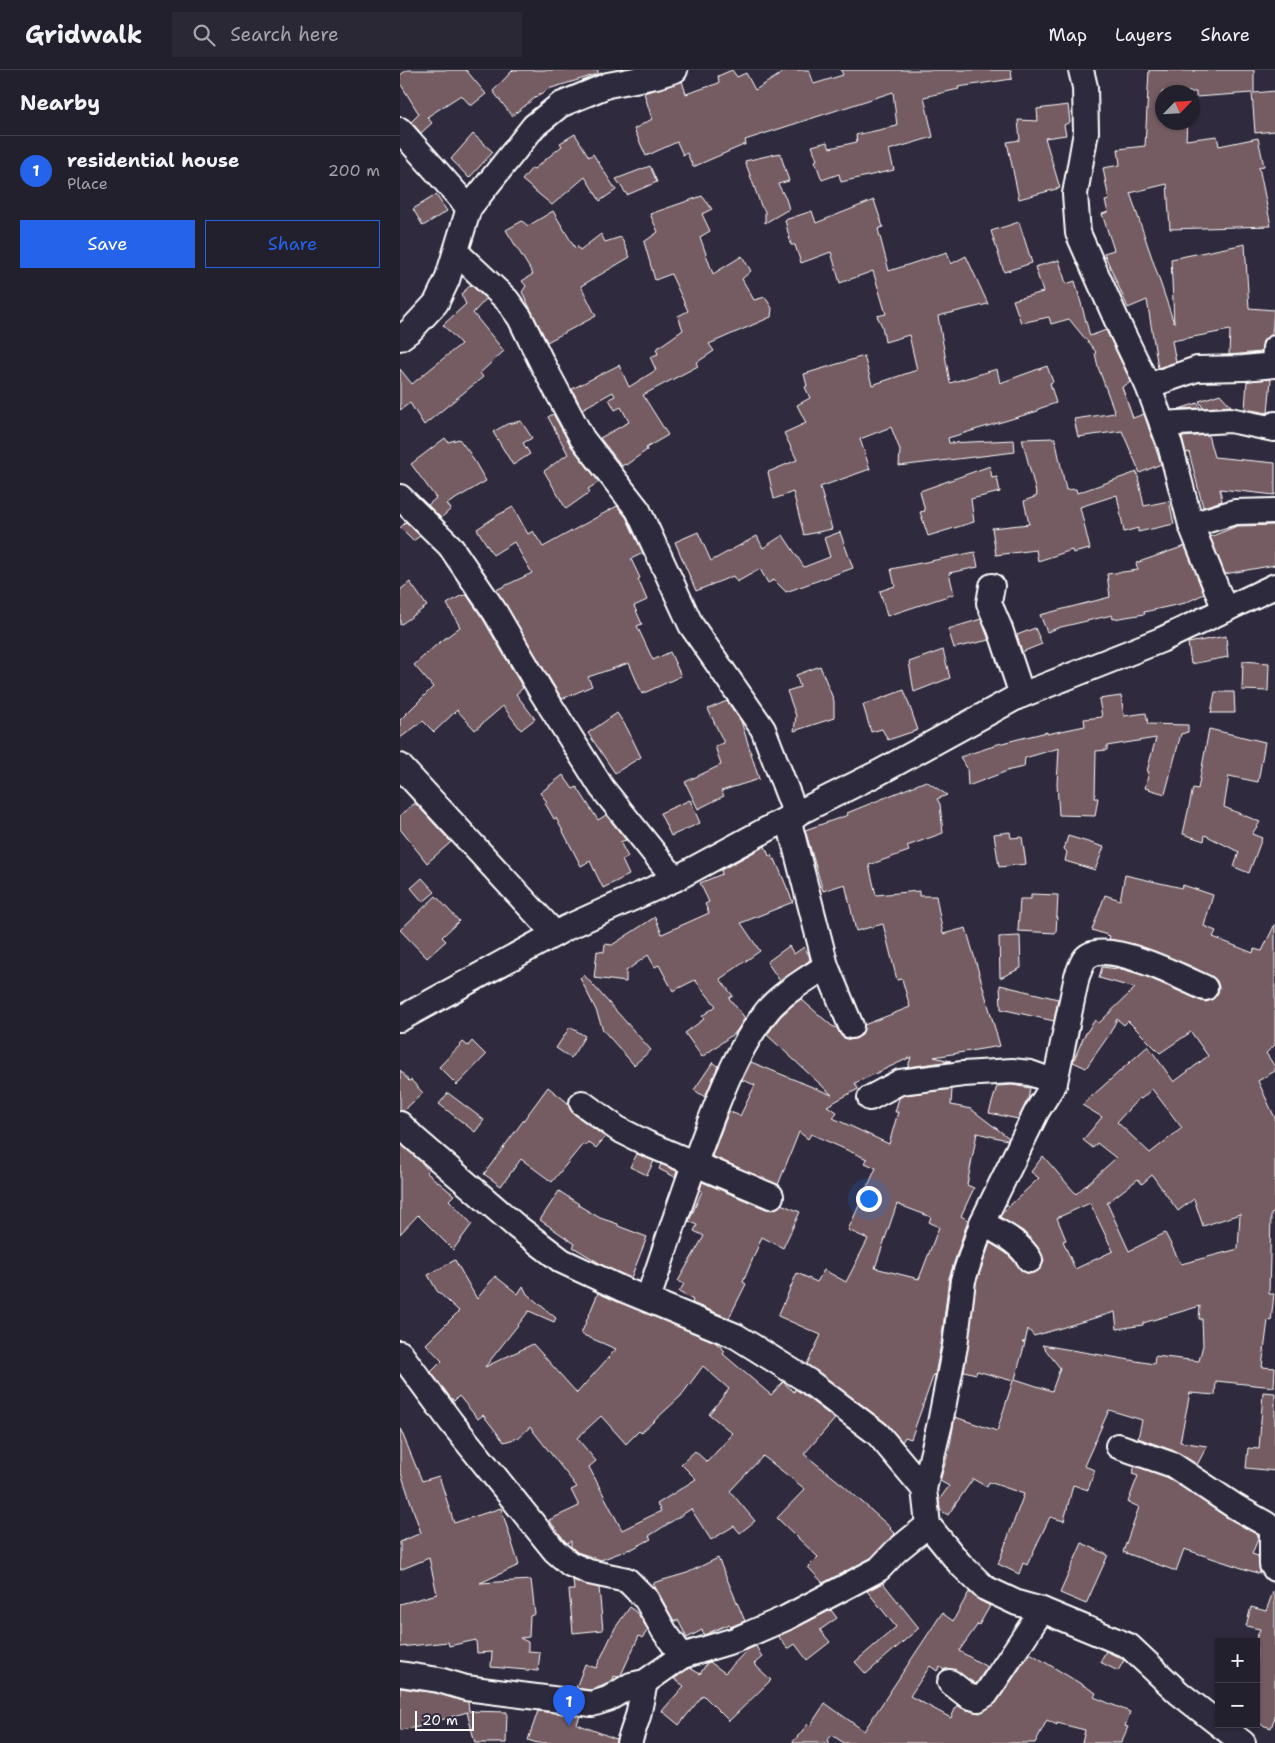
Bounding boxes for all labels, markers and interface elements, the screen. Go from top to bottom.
search box [172,12,522,57]
text: Gridwalk [25,19,142,51]
icon: search [190,21,218,49]
text: Search here [230,22,339,47]
text: Map [1049,23,1087,47]
text: Layers [1115,23,1172,47]
text: Share [1200,23,1250,47]
north arrow [1155,85,1200,130]
text: Nearby [20,89,100,117]
text: residential house [67,148,239,173]
text: 1 [32,160,40,181]
text: 200 m [328,160,380,181]
text: Place [67,173,108,194]
button: Save [20,220,195,268]
button: Share [205,220,380,268]
your location [856,1186,882,1212]
map controls [1215,1638,1260,1728]
button: + [1215,1638,1260,1683]
button: − [1215,1683,1260,1728]
pin: 1 [553,1685,585,1726]
scale bar [415,1708,474,1731]
text: 20 m [422,1711,458,1729]

